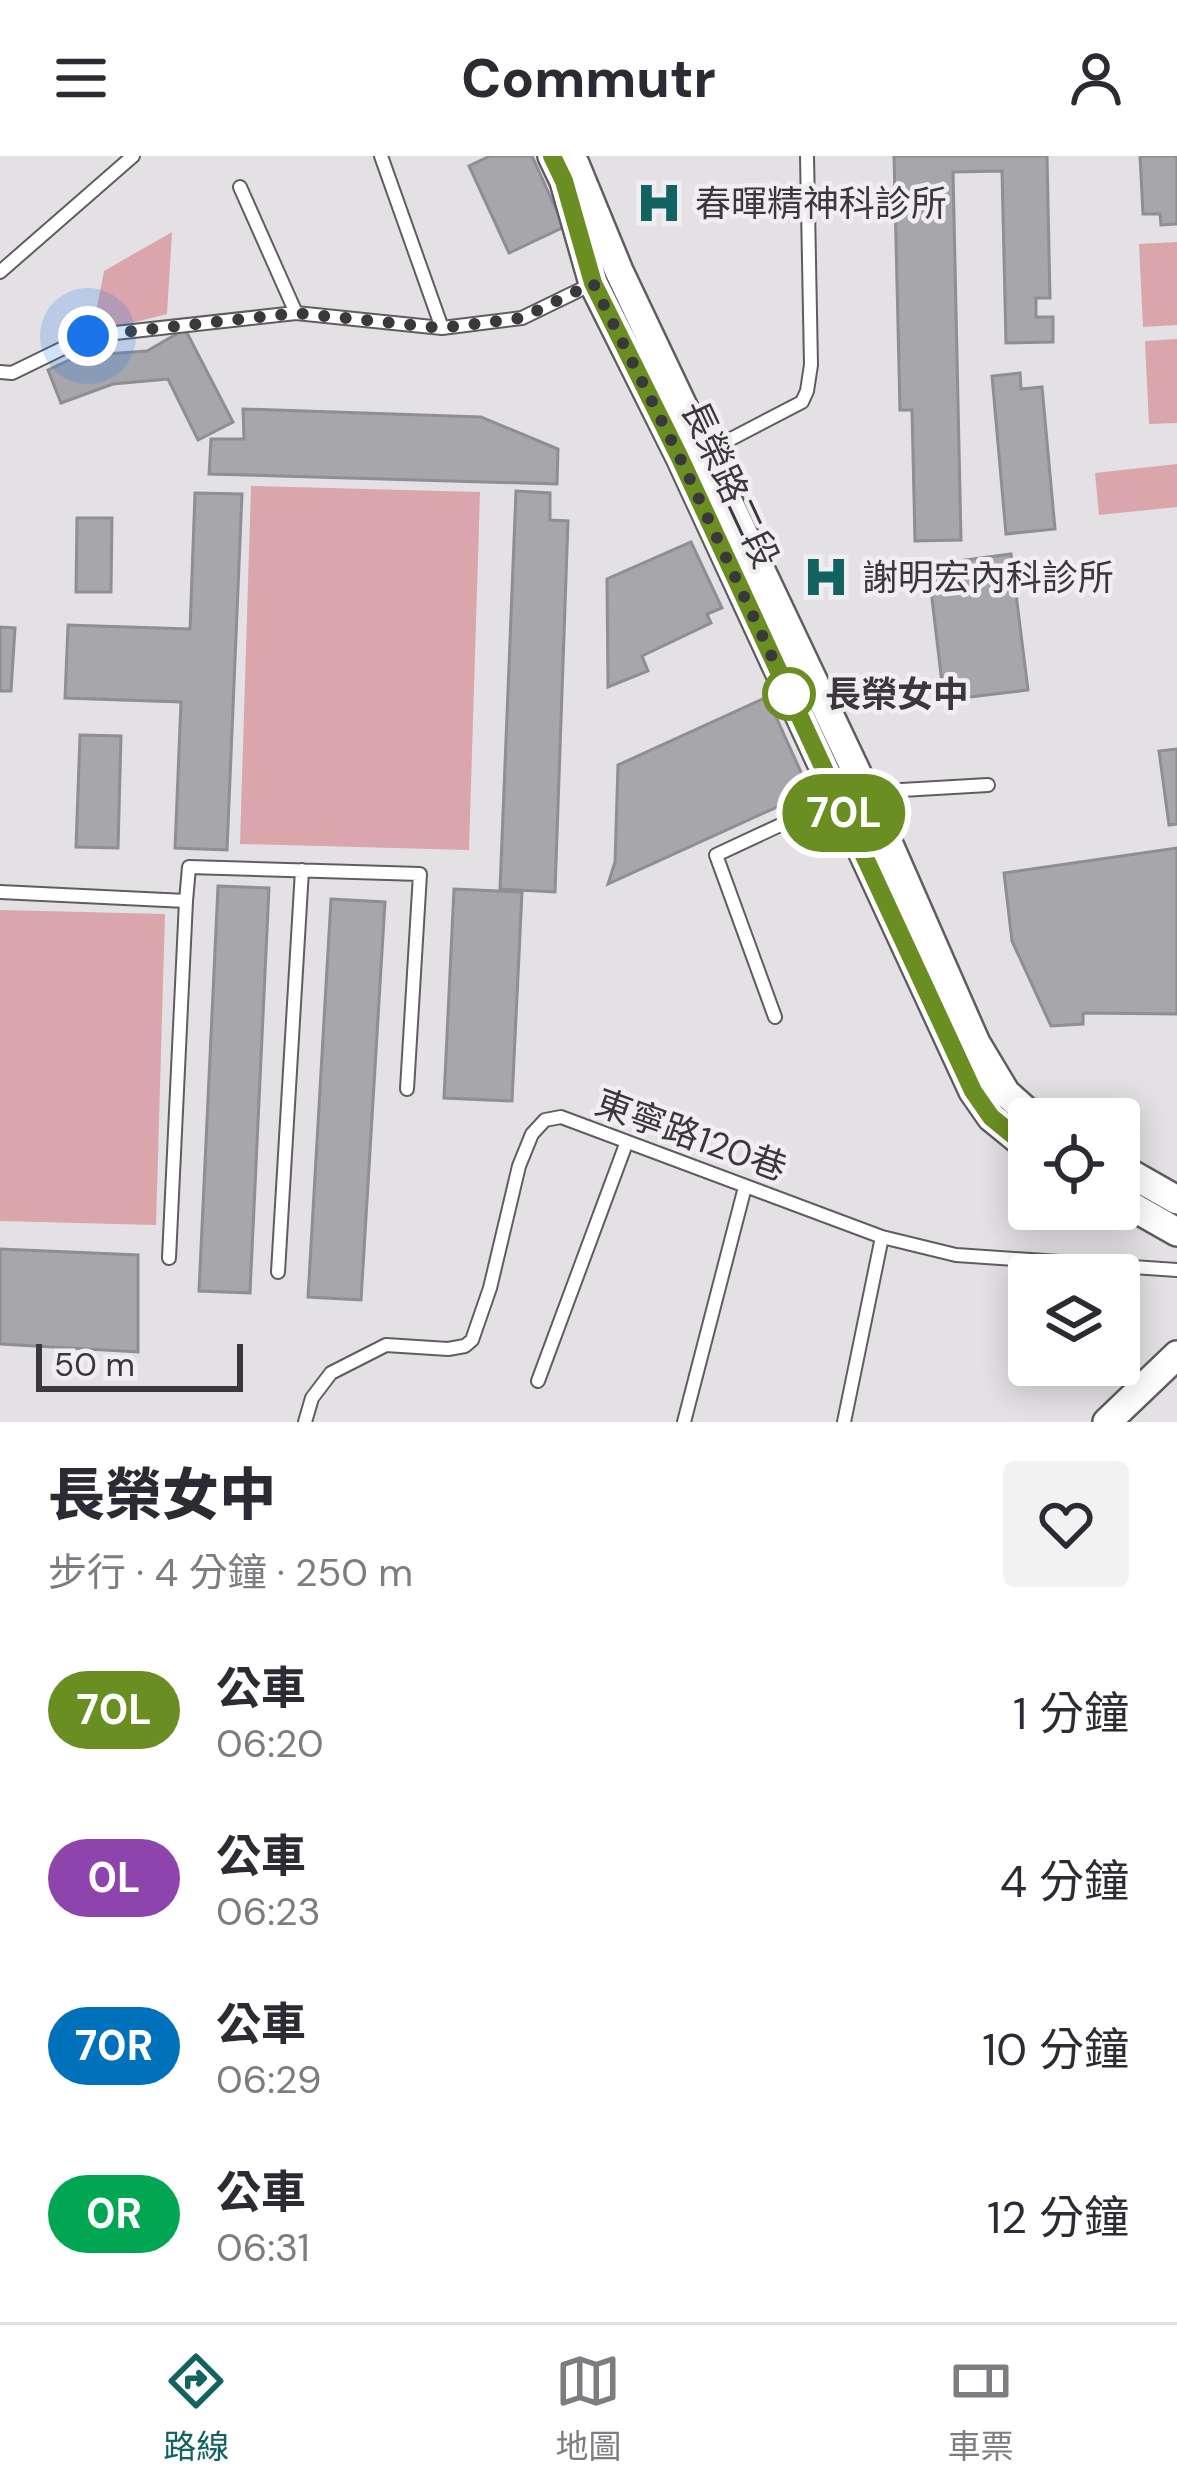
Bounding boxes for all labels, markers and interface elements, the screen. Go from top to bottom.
text: Commutr [461,43,716,114]
icon: menu [48,45,114,111]
icon: person [1063,45,1129,111]
hospital icon: 春暉精神科診所 [634,178,684,228]
place label: 春暉精神科診所 [695,180,947,227]
your location [58,306,118,366]
street label: 長榮路二段 [671,392,789,576]
hospital icon: 謝明宏內科診所 [801,552,851,602]
place label: 謝明宏內科診所 [862,554,1114,601]
marker: 長榮女中 [764,669,814,719]
place label: 長榮女中 [825,671,969,718]
line badge: 70L [775,774,913,852]
text: 70L [806,785,882,840]
street label: 東寧路120巷 [589,1079,793,1191]
map controls [1008,1098,1140,1386]
button: locate [1008,1098,1140,1230]
button: layers [1008,1254,1140,1386]
scale bar [36,1338,243,1391]
text: 50 m [54,1343,135,1386]
text: 長榮女中 [48,1458,276,1533]
button: heart [1003,1461,1129,1587]
text: 步行 · 4 分鐘 · 250 m [48,1547,413,1598]
text: 公車 [216,1659,306,1718]
text: 70L [76,1682,152,1737]
text: 1 分鐘 [1013,1684,1129,1743]
text: 06:20 [216,1718,324,1769]
text: 公車 [216,1827,306,1886]
text: 0L [87,1850,141,1905]
text: 4 分鐘 [1000,1852,1129,1911]
text: 06:23 [216,1886,321,1937]
text: 公車 [216,1995,306,2054]
text: 70R [75,2018,153,2073]
text: 10 分鐘 [982,2020,1129,2079]
text: 06:29 [216,2054,322,2105]
text: 公車 [216,2163,306,2222]
text: 0R [86,2186,142,2241]
text: 12 分鐘 [987,2188,1129,2247]
text: 06:31 [216,2222,310,2273]
tab: 路線 [163,2348,229,2468]
tab: 地圖 [555,2348,621,2468]
tab: 車票 [948,2348,1014,2468]

